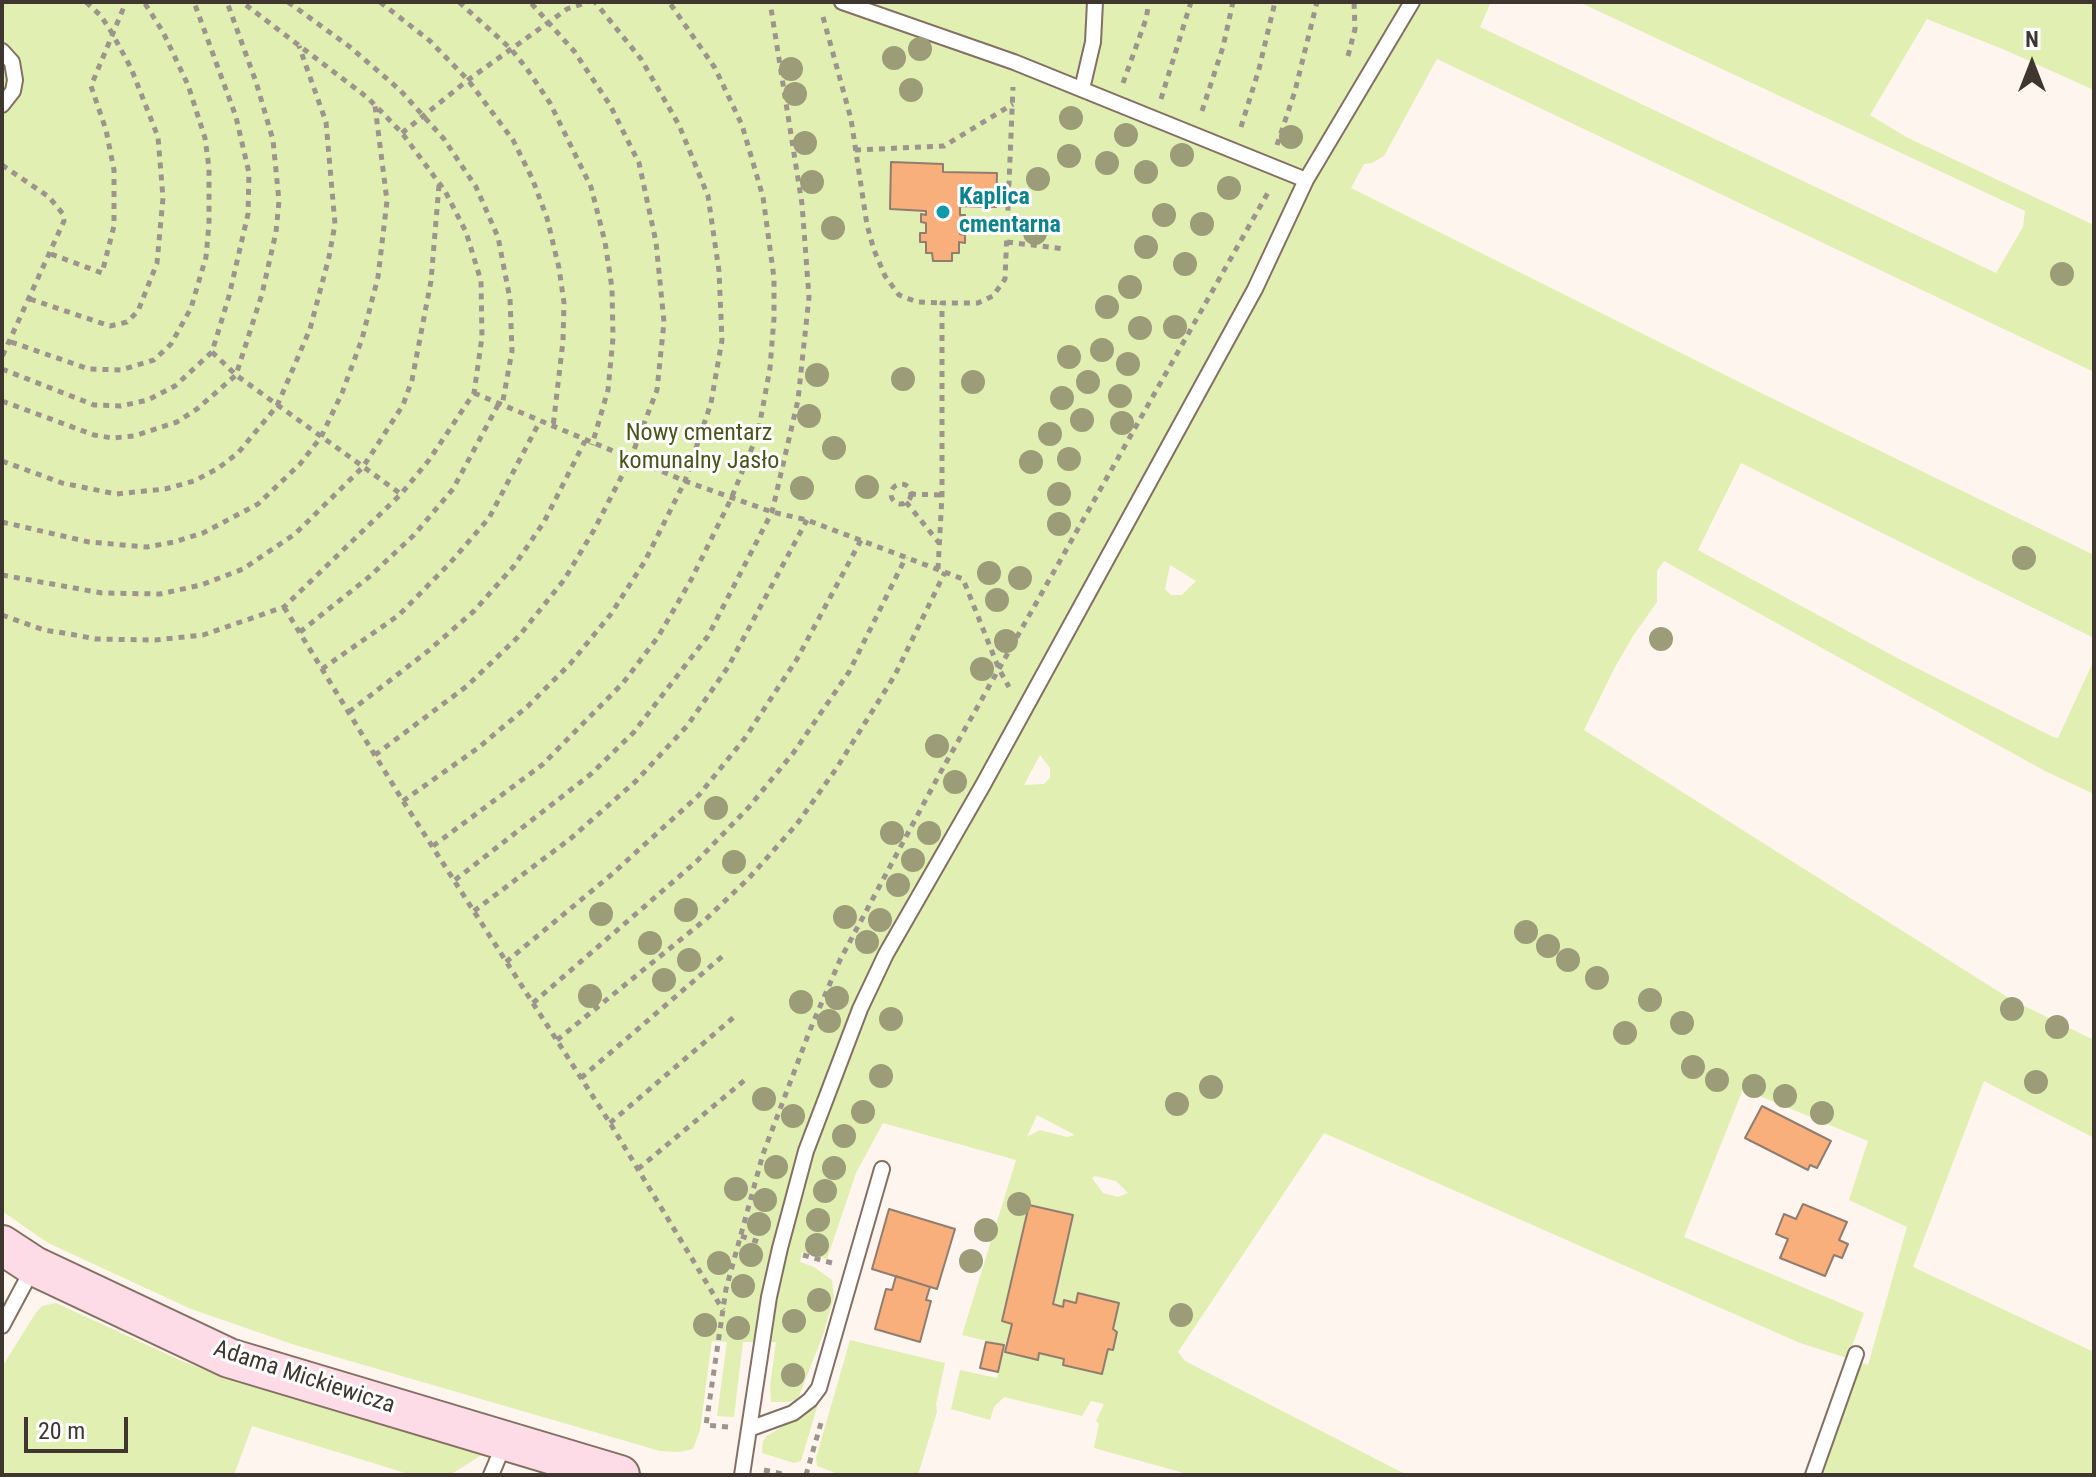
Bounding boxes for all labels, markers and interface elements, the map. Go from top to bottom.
north arrow [1992,24,2072,104]
text: N [2025,27,2039,52]
place label: Kaplica cmentarna [959,184,1061,240]
marker: Kaplica cmentarna [934,203,952,221]
park label: Nowy cmentarz komunalny Jasło [619,420,779,476]
street label: Adama Mickiewicza [210,1335,398,1421]
scale bar [28,1401,132,1451]
text: 20 m [38,1417,85,1445]

